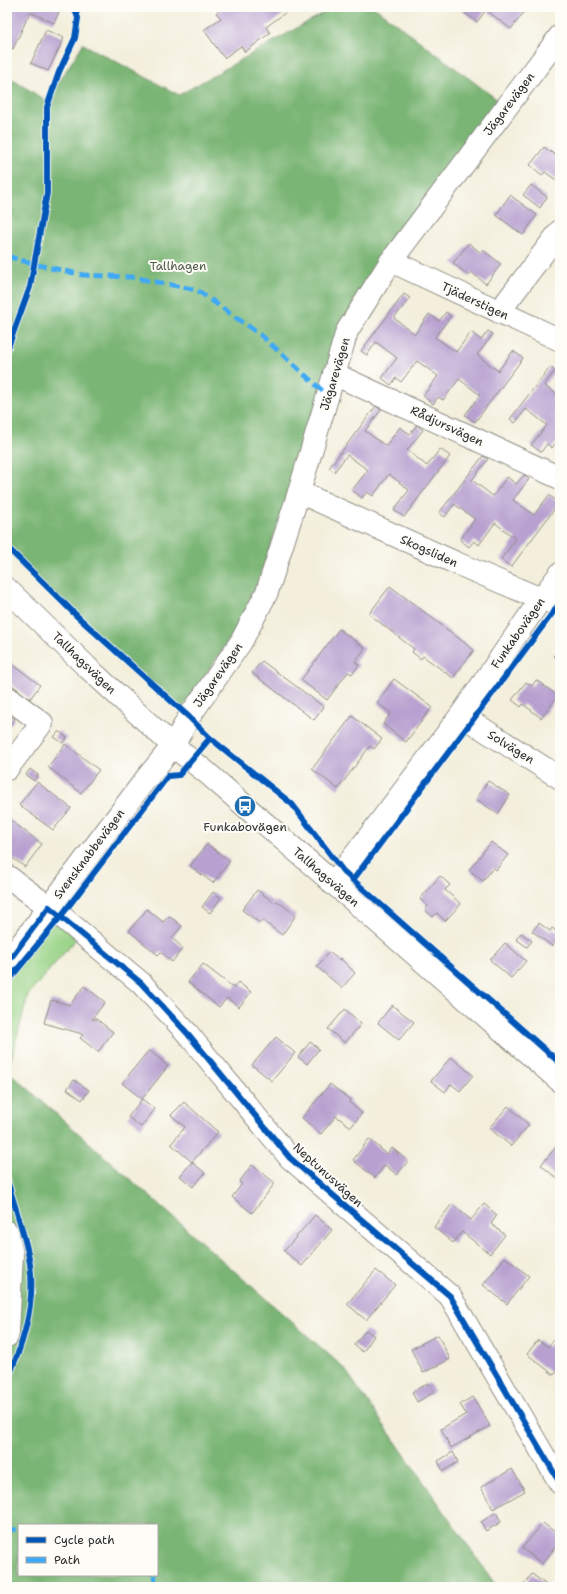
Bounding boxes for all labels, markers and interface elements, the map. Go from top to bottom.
street label: Jägarevägen [480,69,538,139]
park label: Tallhagen [150,258,206,274]
street label: Tjäderstigen [439,278,511,324]
street label: Jägarevägen [316,336,354,412]
street label: Rådjursvägen [408,402,486,450]
street label: Skogsliden [398,531,460,571]
street label: Funkabovägen [488,594,548,672]
street label: Tallhagsvägen [49,628,119,698]
street label: Jägarevägen [190,639,246,711]
street label: Solvägen [485,726,537,768]
bus stop icon: Funkabovägen [232,793,258,819]
street label: Svensknabbevägen [50,806,128,902]
place label: Funkabovägen [203,819,287,835]
street label: Tallhagsvägen [289,844,363,910]
street label: Neptunusvägen [290,1139,366,1211]
legend [18,1524,158,1576]
text: Cycle path [54,1532,115,1548]
text: Path [54,1552,80,1568]

